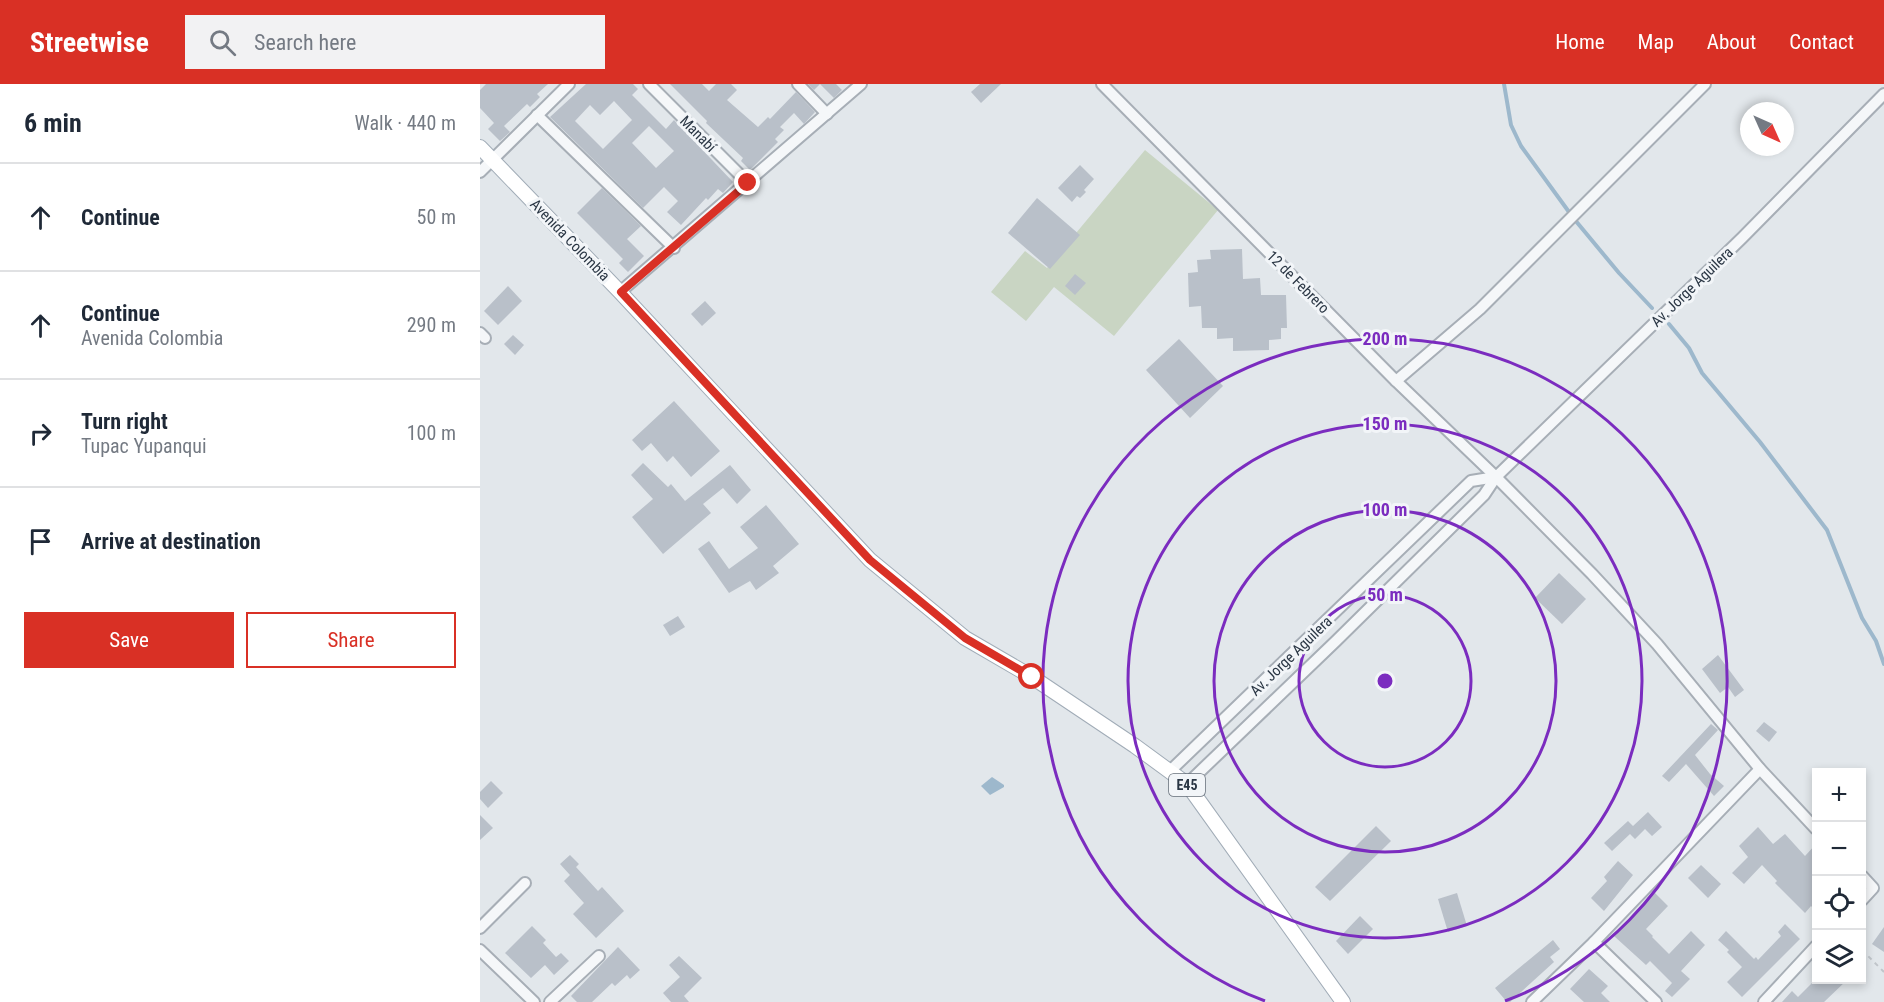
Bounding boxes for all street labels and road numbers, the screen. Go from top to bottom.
street label: Manabí [676,112,721,157]
street label: Avenida Colombia [526,195,614,285]
street label: Av. Jorge Aguilera [1647,243,1737,331]
street label: 12 de Febrero [1263,247,1333,317]
street label: Av. Jorge Aguilera [1246,612,1336,700]
road number: E45 [1169,774,1205,796]

